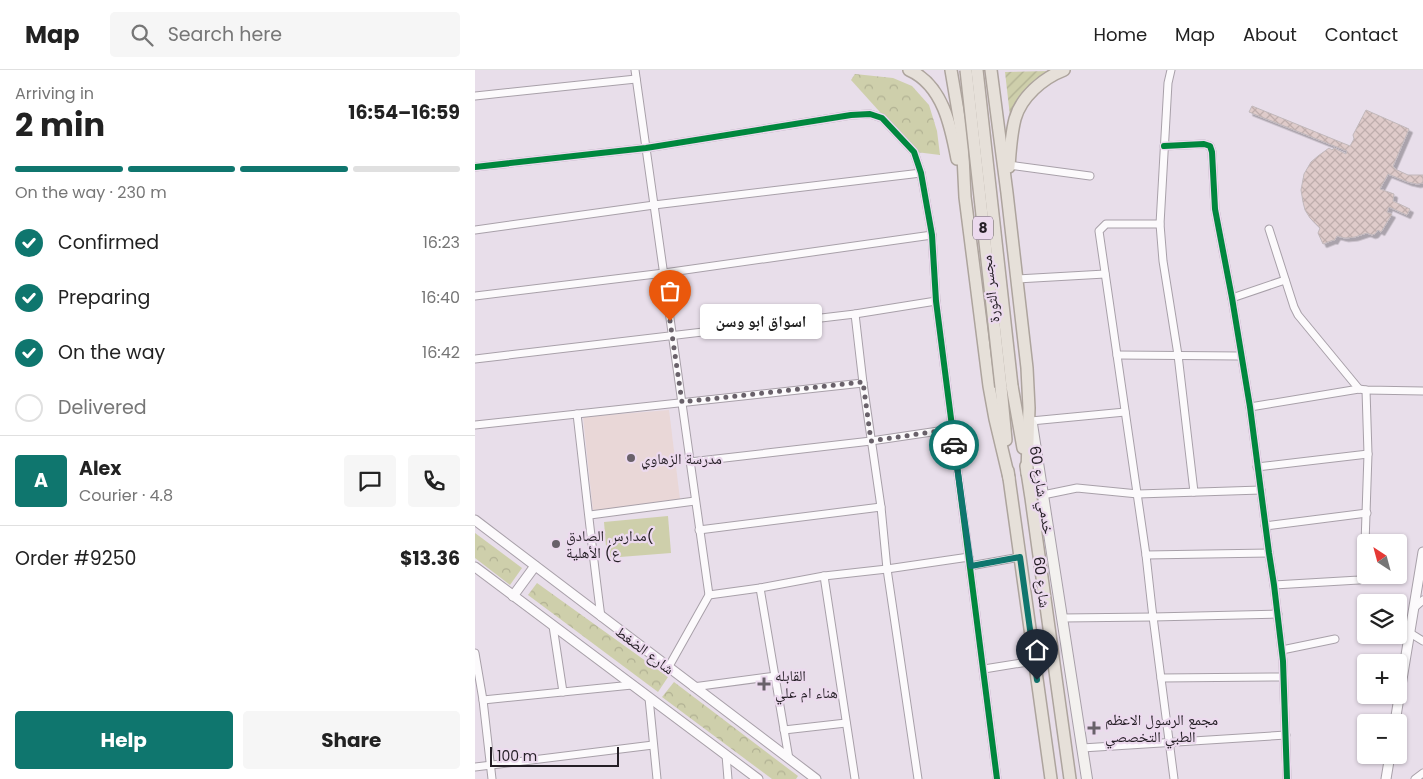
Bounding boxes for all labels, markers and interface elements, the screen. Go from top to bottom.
search box [110,12,460,57]
text: Map [25,18,80,51]
icon: search [128,21,156,49]
text: Search here [168,21,282,48]
text: Home [1093,22,1147,47]
text: Map [1175,22,1215,47]
text: About [1243,22,1297,47]
text: Contact [1325,22,1398,47]
text: Arriving in [15,82,94,105]
text: 16:54–16:59 [348,99,460,126]
text: 2 min [15,102,105,147]
text: On the way · 230 m [15,181,167,204]
road number: 8 [973,216,993,240]
icon: check [15,229,43,257]
text: Confirmed [58,229,159,256]
text: 16:23 [423,231,460,254]
street label: مجسر الثورة [975,254,1005,324]
pin [649,270,691,321]
icon: bag [656,277,684,305]
icon: check [15,284,43,312]
text: Preparing [58,284,150,311]
text: 16:40 [421,286,460,309]
callout: اسواق ابو وسن [700,304,823,338]
text: اسواق ابو وسن [716,310,806,333]
icon: check [15,339,43,367]
text: On the way [58,339,165,366]
text: 16:42 [422,341,460,364]
text: Delivered [58,394,147,421]
courier [929,420,979,470]
icon: car [940,431,968,459]
street label: خدمي شارع 60 [1023,444,1059,536]
place label: مدرسة الزهاوي [641,448,722,470]
marker: مدرسة الزهاوي [625,452,637,464]
text: Alex [79,455,121,482]
button: chat [344,455,396,507]
button: phone [408,455,460,507]
text: A [34,467,48,494]
text: Courier · 4.8 [79,484,173,507]
place label: مدارس الصادق( ع) الأهلية [566,525,654,563]
north arrow [1357,534,1407,584]
map controls [1357,534,1407,764]
marker: مدارس الصادق( ع) الأهلية [550,538,562,550]
text: Order #9250 [15,545,137,572]
text: $13.36 [400,545,460,572]
street label: شارع 60 [1028,555,1056,609]
button: layers [1357,594,1407,644]
street label: شارع الضغط [611,621,679,679]
pin [1016,629,1058,680]
icon: home [1023,636,1051,664]
button: + [1357,654,1407,704]
place label: القابله هناء ام علي [775,665,838,704]
marker: القابله هناء ام علي [757,677,771,691]
place label: مجمع الرسول الاعظم الطبي التخصصي [1105,709,1218,748]
button: Help [15,711,233,769]
button: Share [243,711,460,769]
button: − [1357,714,1407,764]
marker: مجمع الرسول الاعظم الطبي التخصصي [1087,721,1101,735]
scale bar [490,744,619,767]
text: 100 m [497,746,537,766]

